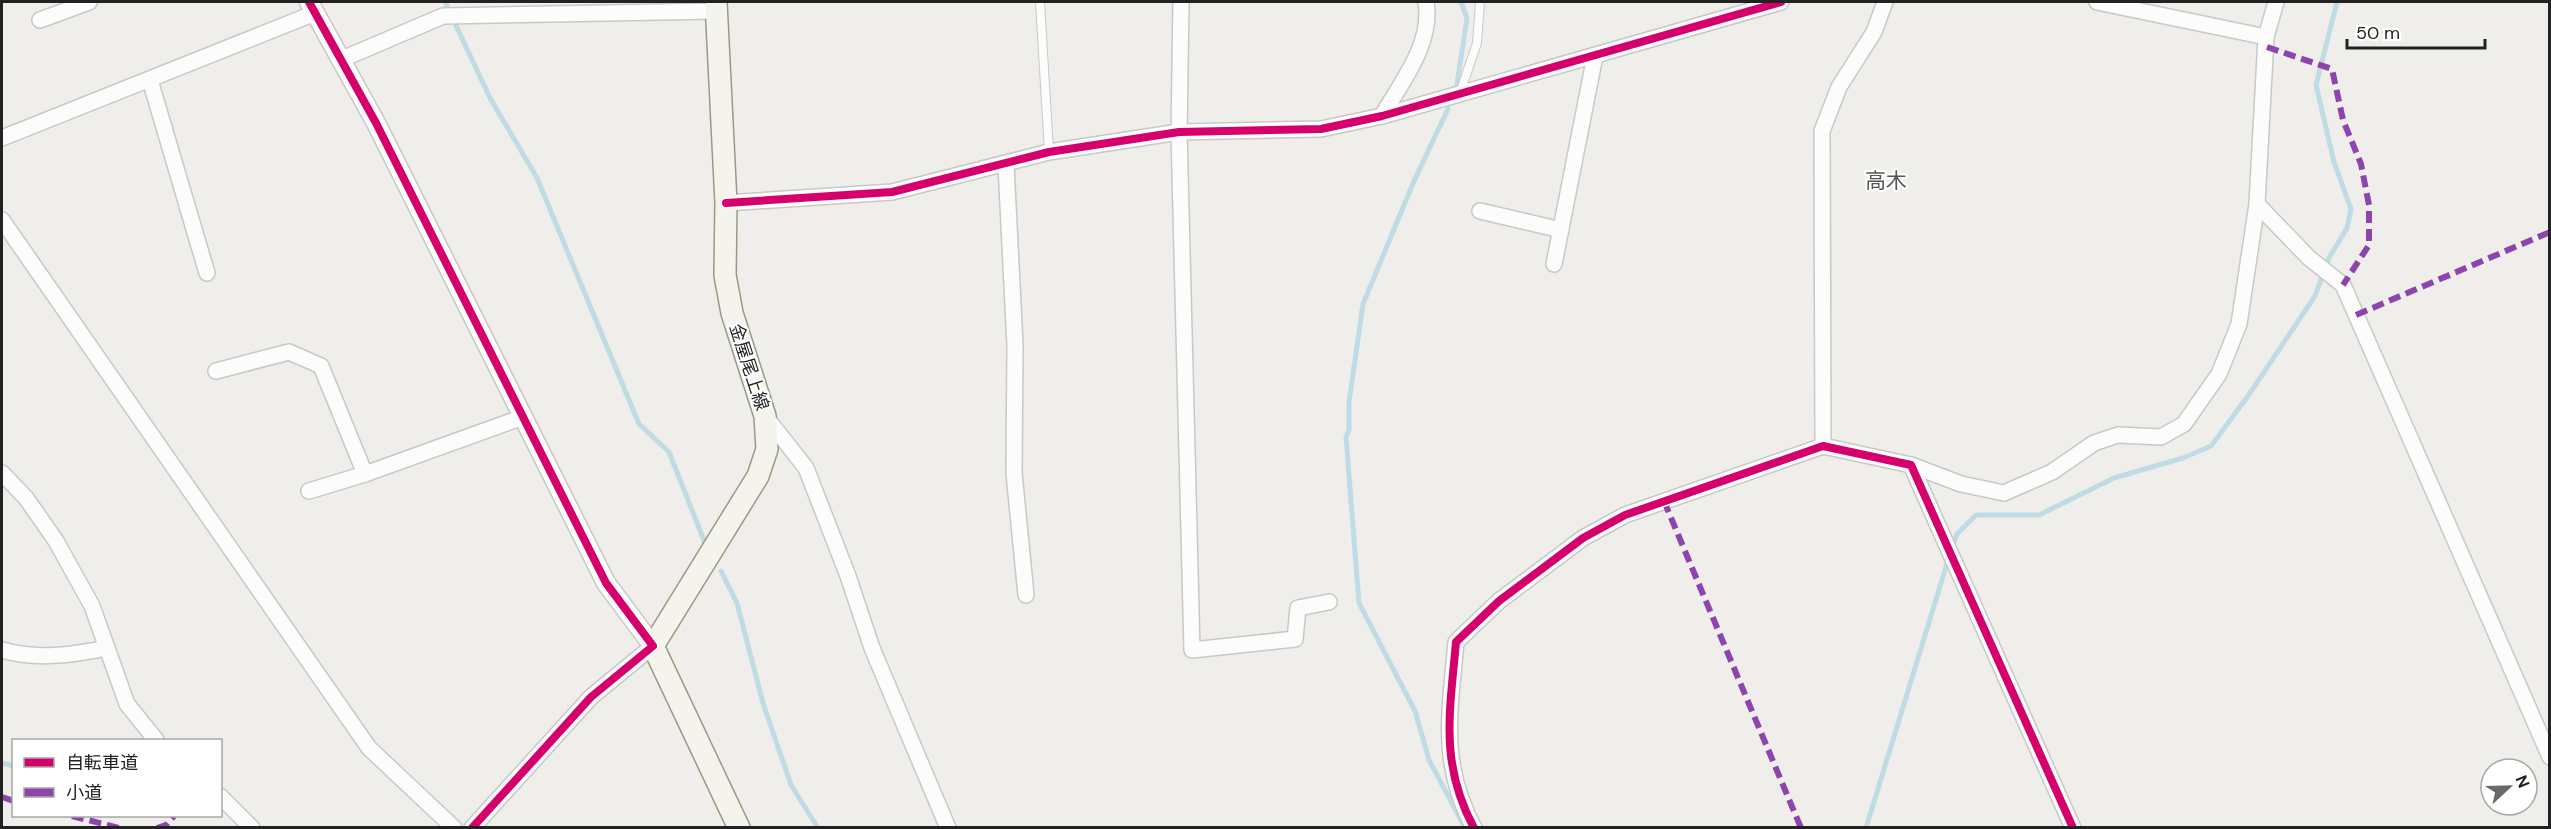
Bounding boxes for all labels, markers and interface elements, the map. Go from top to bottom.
scale bar [2347,12,2485,50]
text: 50 m [2356,21,2400,45]
district label: 高木 [1865,167,1907,195]
street label: 金屋尾上線 [724,320,774,414]
legend [12,739,222,817]
text: 自転車道 [66,751,138,775]
north arrow [2479,757,2539,817]
text: N [2511,772,2534,791]
text: 小道 [66,781,102,805]

